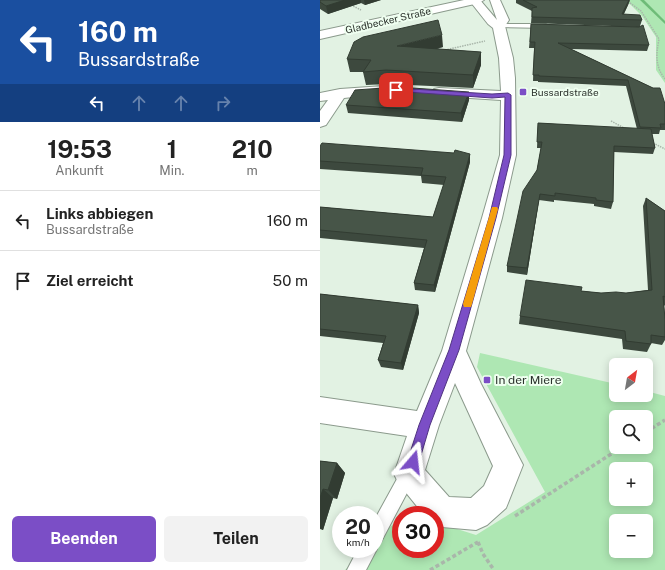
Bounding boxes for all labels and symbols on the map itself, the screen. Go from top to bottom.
street label: Gladbecker Straße [344,4,432,36]
pin [379,73,413,107]
place label: Bussardstraße [531,86,599,98]
marker: Bussardstraße [518,87,528,97]
north arrow [609,358,653,402]
place label: In der Miere [495,373,562,387]
marker: In der Miere [482,375,492,385]
position arrow [392,441,434,483]
speed limit sign: 30 [392,506,444,558]

